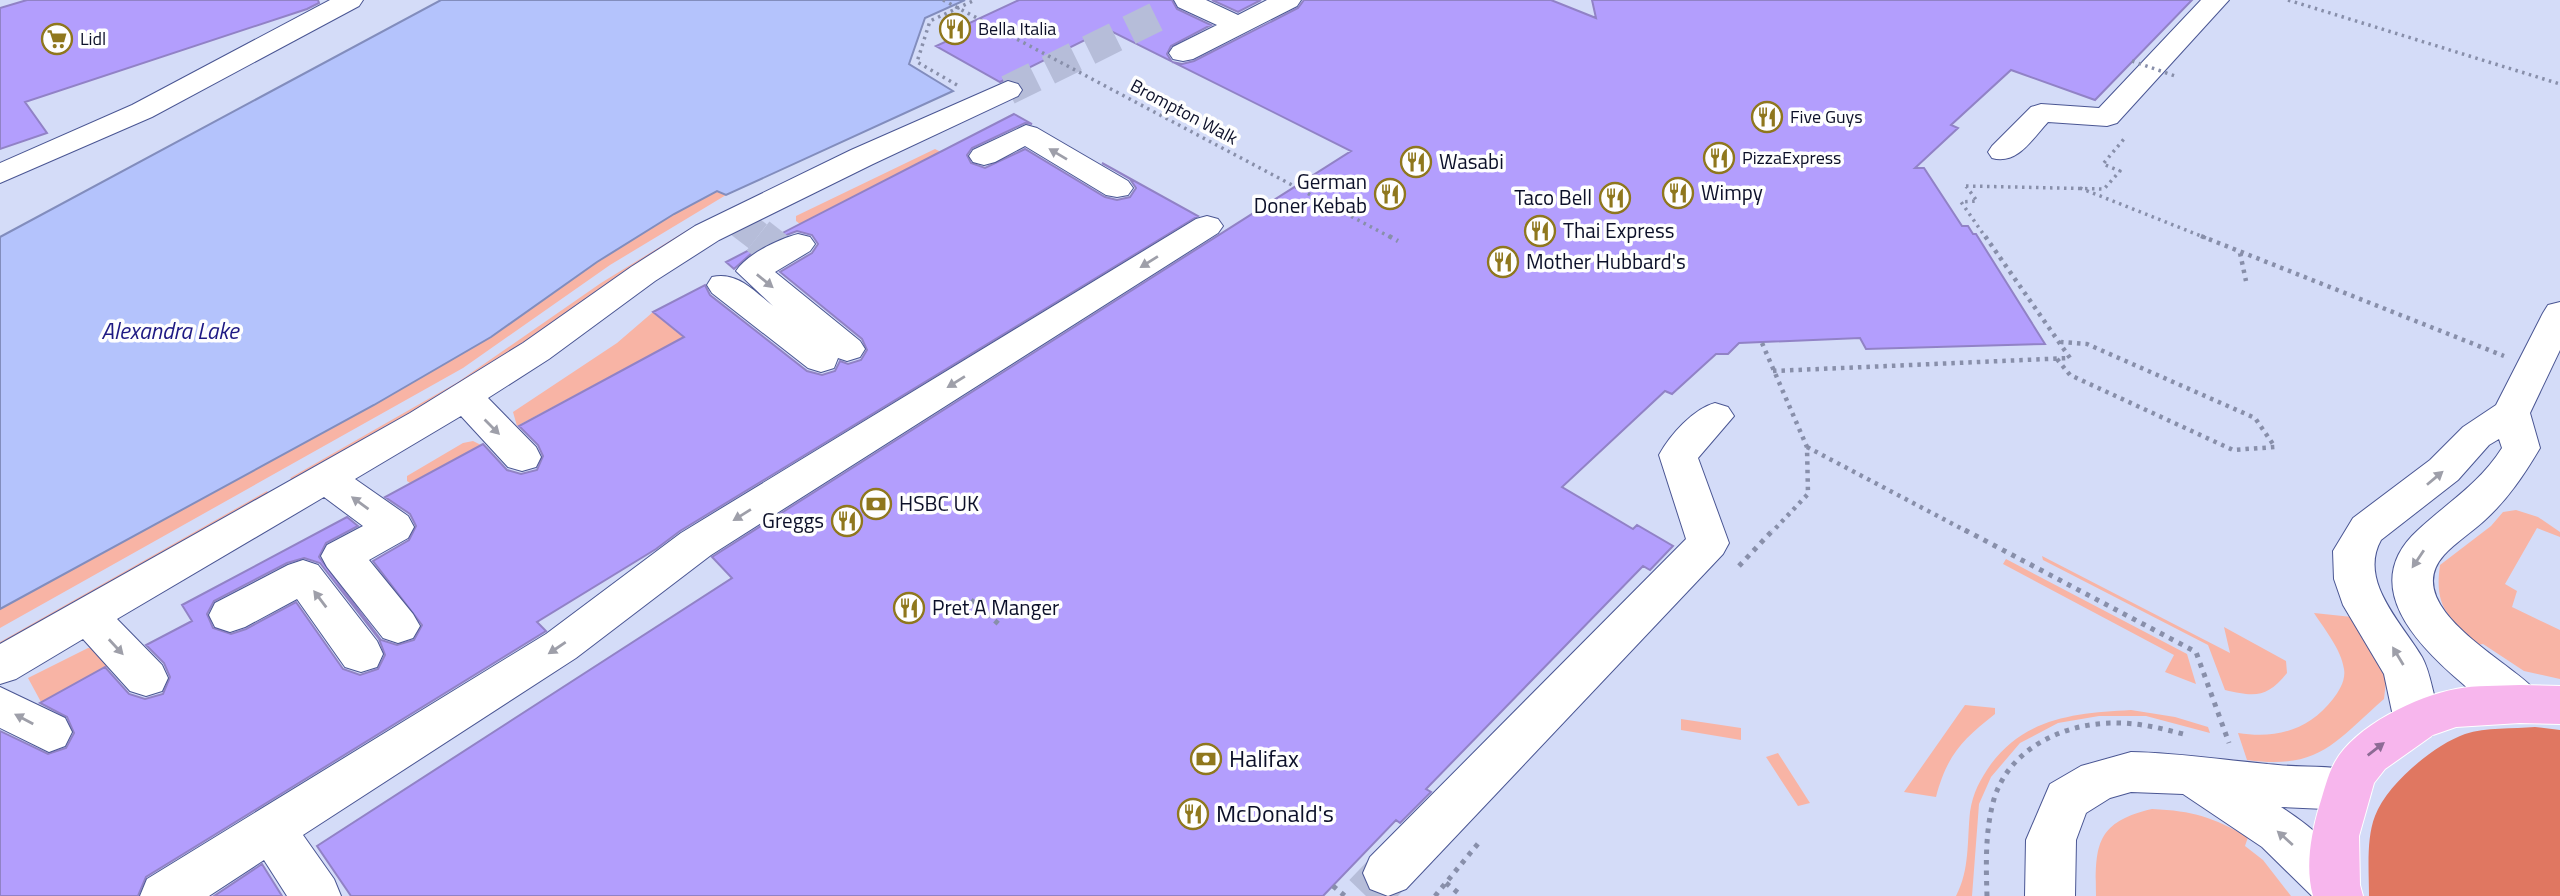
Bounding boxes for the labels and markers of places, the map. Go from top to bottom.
restaurant icon: Bella Italia [938,12,972,46]
place label: Bella Italia [978,15,1056,42]
supermarket icon: Lidl [40,22,74,56]
place label: Lidl [80,25,106,52]
restaurant icon: Five Guys [1750,100,1784,134]
place label: Five Guys [1790,103,1863,130]
restaurant icon: PizzaExpress [1702,141,1736,175]
place label: PizzaExpress [1742,144,1841,171]
restaurant icon: Wasabi [1399,145,1433,179]
place label: Wasabi [1439,145,1504,177]
place label: German Doner Kebab [1254,165,1367,221]
restaurant icon: Wimpy [1661,176,1695,210]
place label: Wimpy [1701,176,1763,208]
restaurant icon: German Doner Kebab [1373,177,1407,211]
place label: Taco Bell [1514,181,1592,213]
restaurant icon: Taco Bell [1598,181,1632,215]
restaurant icon: Thai Express [1523,214,1557,248]
place label: Thai Express [1563,214,1674,246]
restaurant icon: Mother Hubbard's [1486,245,1520,279]
place label: Mother Hubbard's [1526,245,1686,277]
bank icon: HSBC UK [859,487,893,521]
place label: HSBC UK [899,487,979,519]
place label: Greggs [762,504,824,536]
restaurant icon: Greggs [830,504,864,538]
restaurant icon: Pret A Manger [892,591,926,625]
place label: Pret A Manger [932,591,1059,623]
place label: Halifax [1229,740,1299,776]
bank icon: Halifax [1189,742,1223,776]
place label: McDonald's [1216,795,1334,831]
restaurant icon: McDonald's [1176,797,1210,831]

